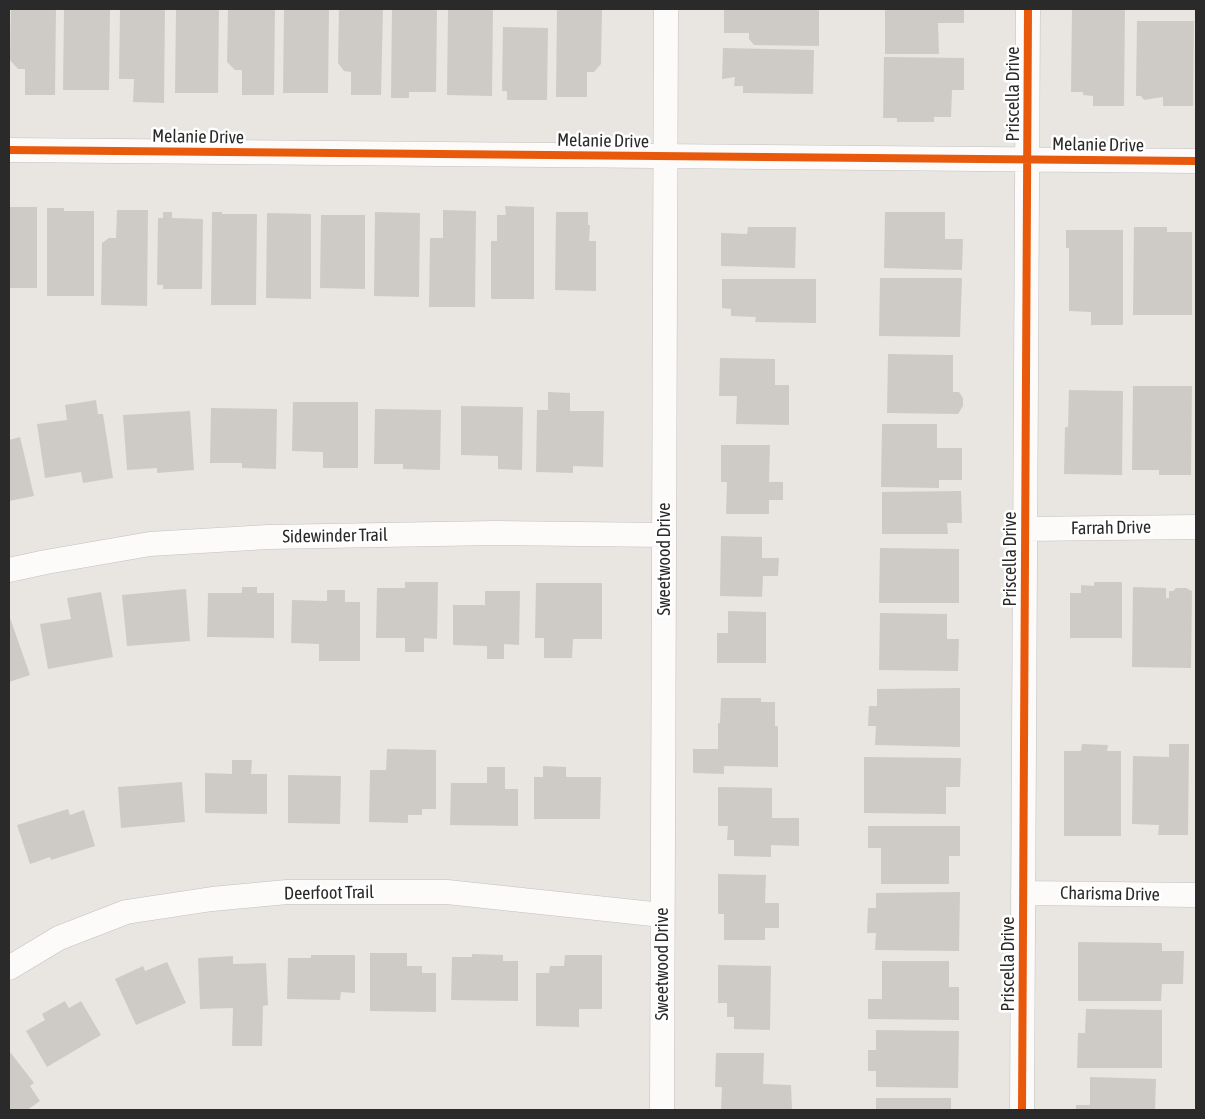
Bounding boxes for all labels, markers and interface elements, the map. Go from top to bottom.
street label: Priscella Drive [1002,47,1024,141]
street label: Melanie Drive [152,125,244,149]
street label: Melanie Drive [557,129,649,153]
street label: Melanie Drive [1052,133,1144,157]
street label: Sweetwood Drive [653,503,675,615]
street label: Priscella Drive [999,512,1021,606]
street label: Farrah Drive [1071,517,1151,539]
street label: Sidewinder Trail [282,524,388,548]
street label: Deerfoot Trail [284,881,374,905]
street label: Charisma Drive [1060,882,1160,906]
street label: Sweetwood Drive [651,908,673,1020]
street label: Priscella Drive [997,917,1019,1011]

